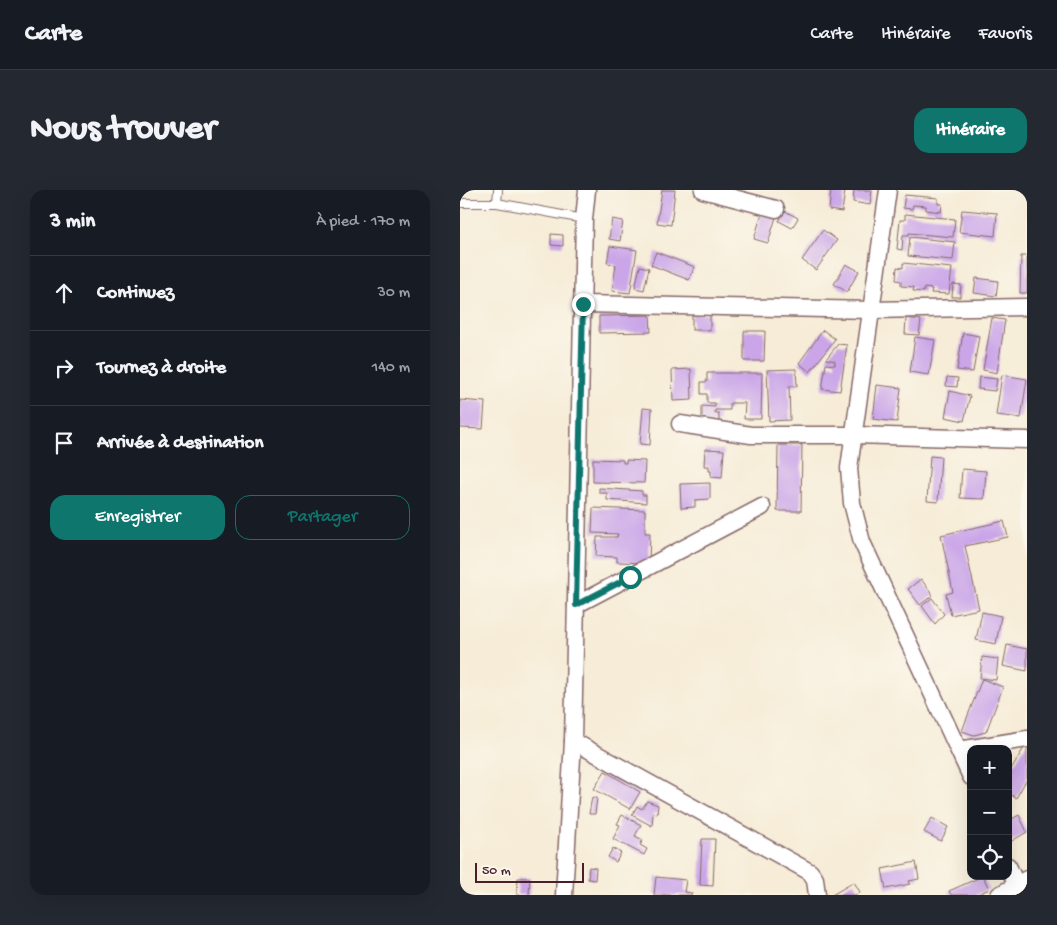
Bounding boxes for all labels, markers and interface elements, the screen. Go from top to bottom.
text: Carte [25,20,82,49]
text: Carte [810,24,853,45]
text: Itinéraire [881,24,951,45]
text: Favoris [979,24,1032,45]
button: Itinéraire [914,108,1027,153]
text: Nous trouver [30,110,216,151]
text: 3 min [50,210,95,235]
text: À pied · 170 m [316,213,410,232]
icon: ahead [50,279,78,307]
text: Continuez [97,282,174,305]
text: 30 m [377,284,410,303]
route end [572,293,595,316]
icon: right [50,354,78,382]
text: Tournez à droite [97,357,226,380]
text: 140 m [372,359,410,378]
icon: arrive [50,429,78,457]
text: Arrivée à destination [97,432,263,455]
button: Enregistrer [50,495,225,540]
button: Partager [235,495,410,540]
route start [619,566,642,589]
map controls [967,745,1012,880]
button: + [967,745,1012,790]
button: − [967,790,1012,835]
button: locate [967,835,1012,880]
scale bar [475,860,584,883]
text: 50 m [482,863,511,880]

